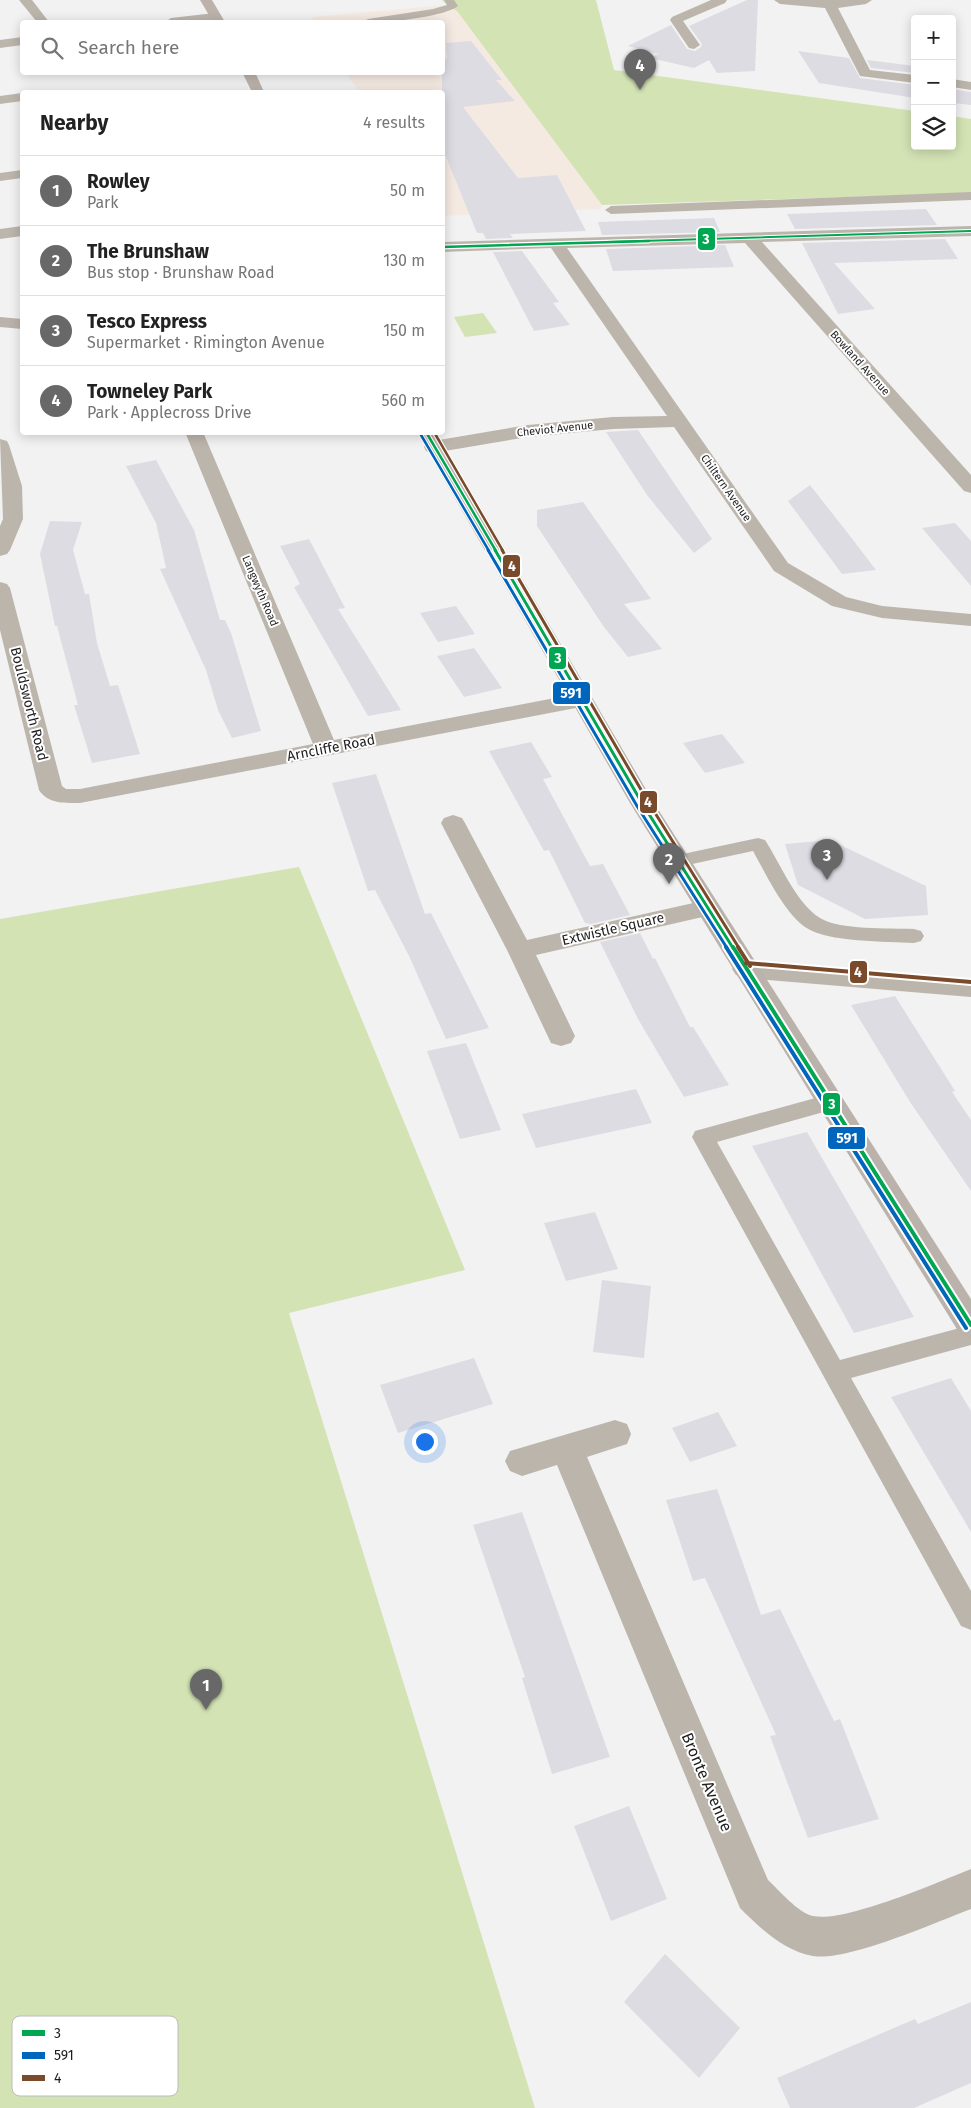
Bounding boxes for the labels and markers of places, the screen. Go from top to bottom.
pin: 4 [624,49,656,90]
pin: 3 [811,839,843,880]
pin: 2 [653,843,685,884]
pin: 1 [190,1669,222,1710]

